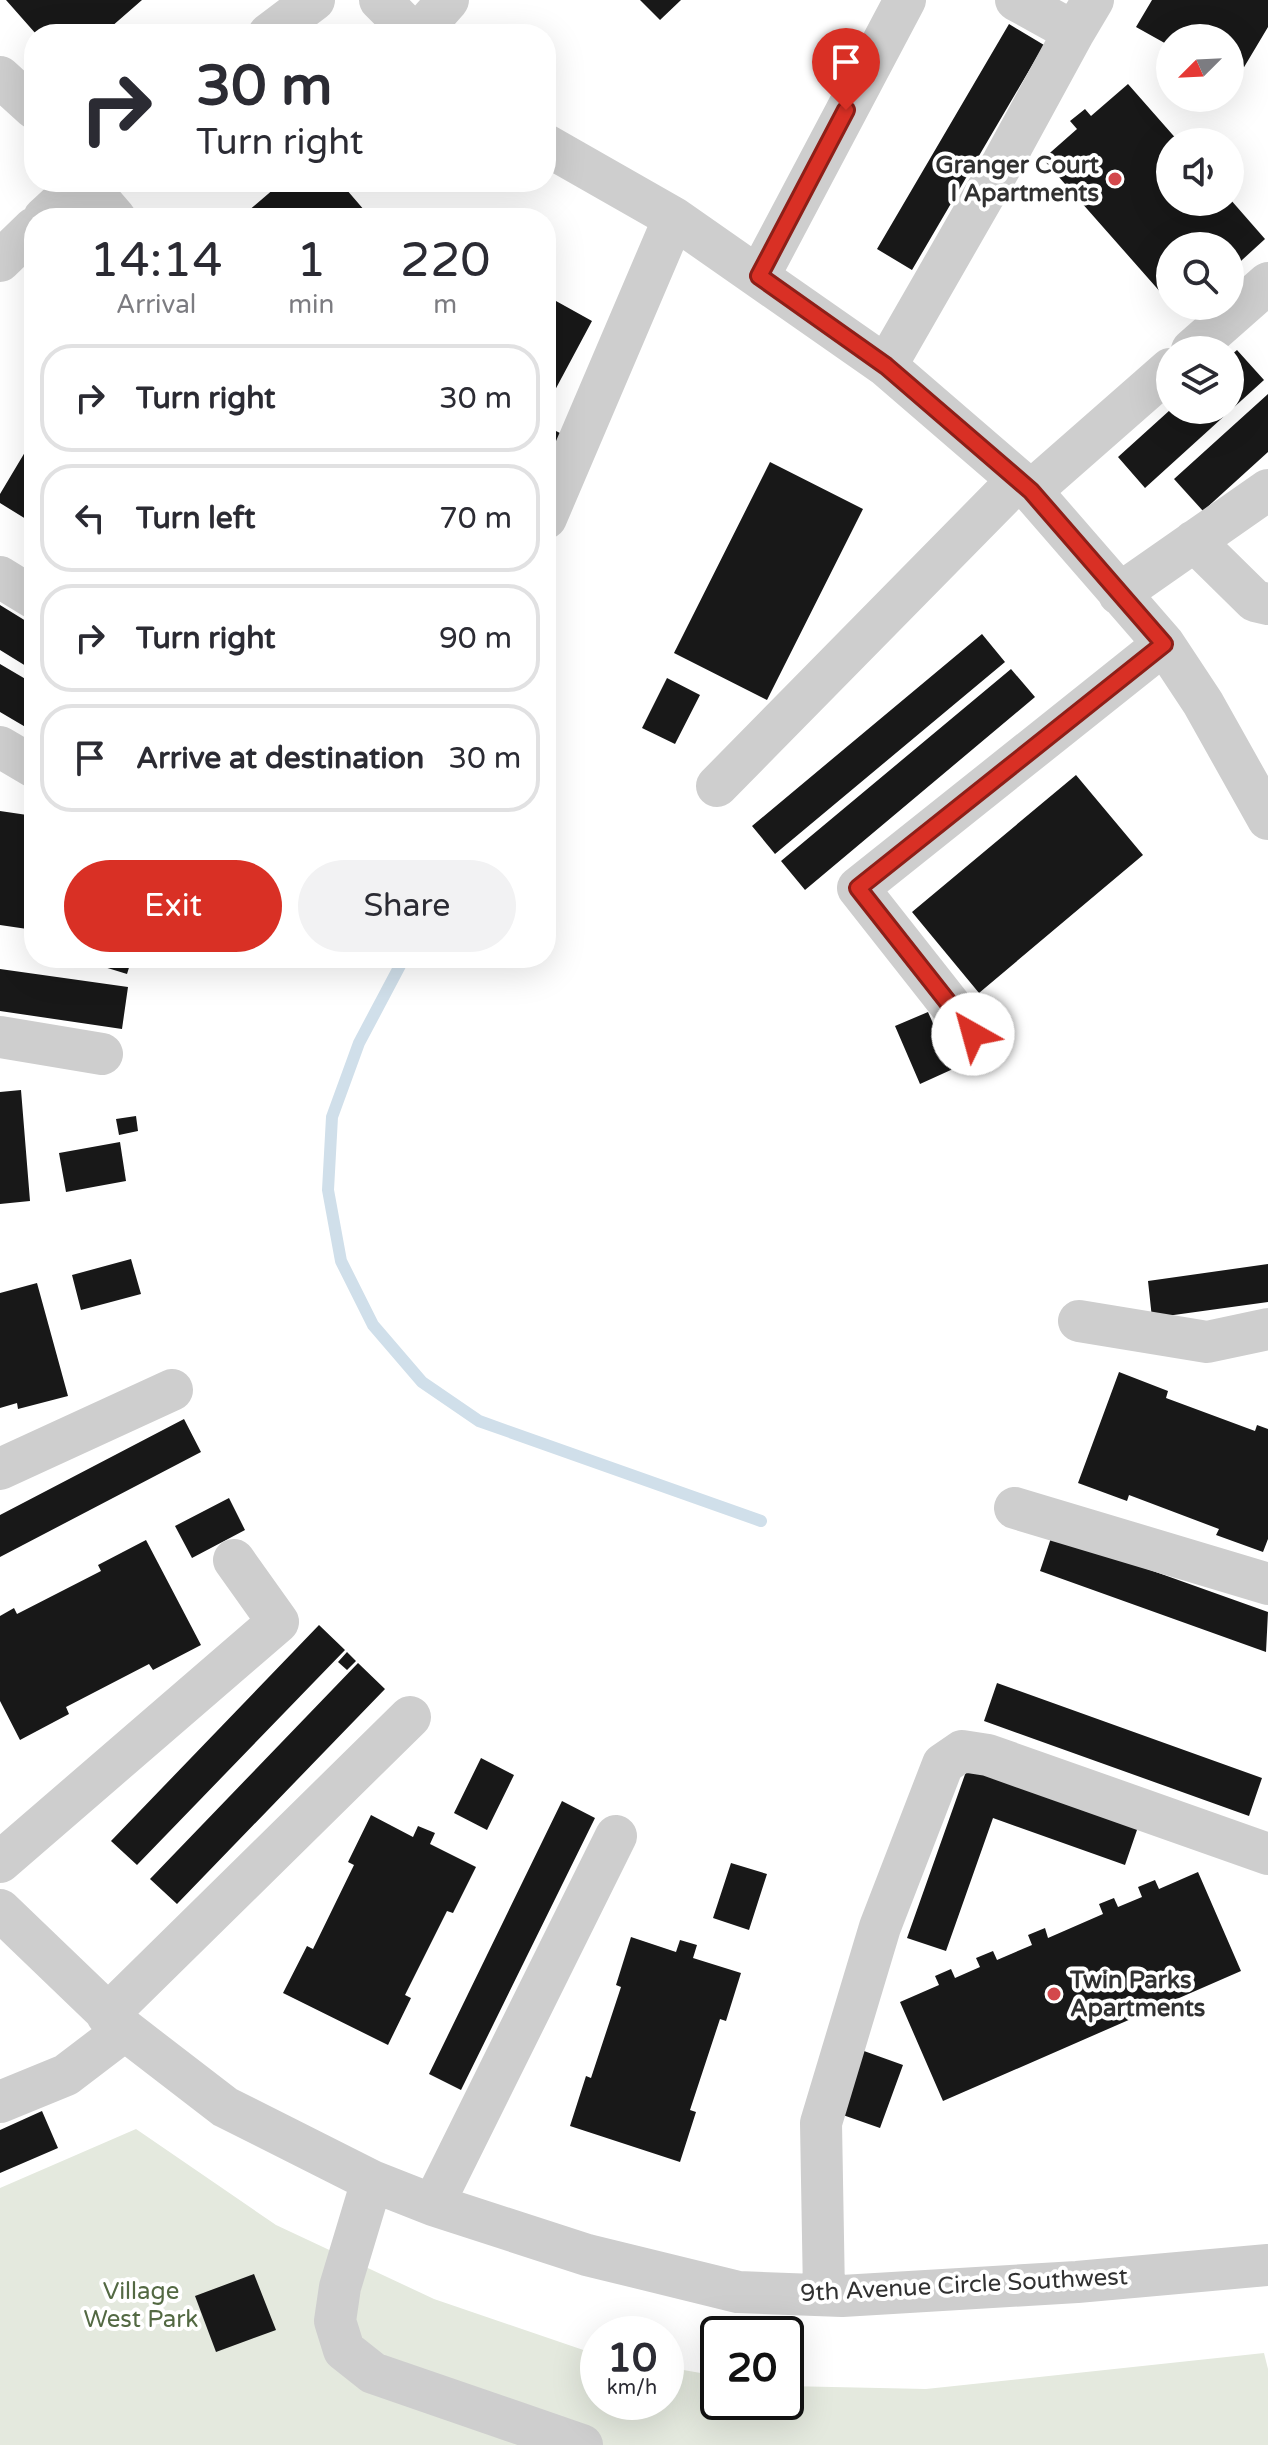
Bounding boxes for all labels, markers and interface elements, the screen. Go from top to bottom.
north arrow [1156,24,1244,112]
map controls [1156,24,1244,424]
pin [812,28,880,110]
icon: arrive [824,40,868,84]
text: 30 m [196,53,332,120]
icon: right [64,56,168,160]
text: Turn right [196,121,363,164]
button: sound [1156,128,1244,216]
place label: Granger Court I Apartments [936,151,1100,208]
marker: Granger Court I Apartments [1106,170,1124,188]
text: 14:14 [90,232,223,290]
text: 1 [296,232,326,290]
text: 220 [400,232,490,290]
button: search [1156,232,1244,320]
text: Arrival [116,289,196,320]
text: min [288,289,334,320]
text: m [433,289,457,320]
button: layers [1156,336,1244,424]
icon: right [68,376,112,420]
text: Turn right [136,380,276,417]
text: 30 m [439,380,512,417]
icon: left [68,496,112,540]
text: Turn left [136,500,255,537]
text: 70 m [439,500,512,537]
icon: right [68,616,112,660]
text: Turn right [136,620,276,657]
text: 90 m [439,620,512,657]
icon: arrive [68,736,112,780]
text: Arrive at destination [136,740,424,777]
text: 30 m [448,740,521,777]
button: Exit [64,860,282,952]
button: Share [298,860,516,952]
position arrow [931,992,1015,1076]
place label: Twin Parks Apartments [1069,1966,1205,2023]
marker: Twin Parks Apartments [1045,1985,1063,2003]
street label: 9th Avenue Circle Southwest [800,2262,1128,2308]
park label: Village West Park [84,2277,198,2334]
speed limit sign: 20 [700,2316,804,2420]
text: 10 [607,2334,657,2382]
text: km/h [607,2376,657,2400]

